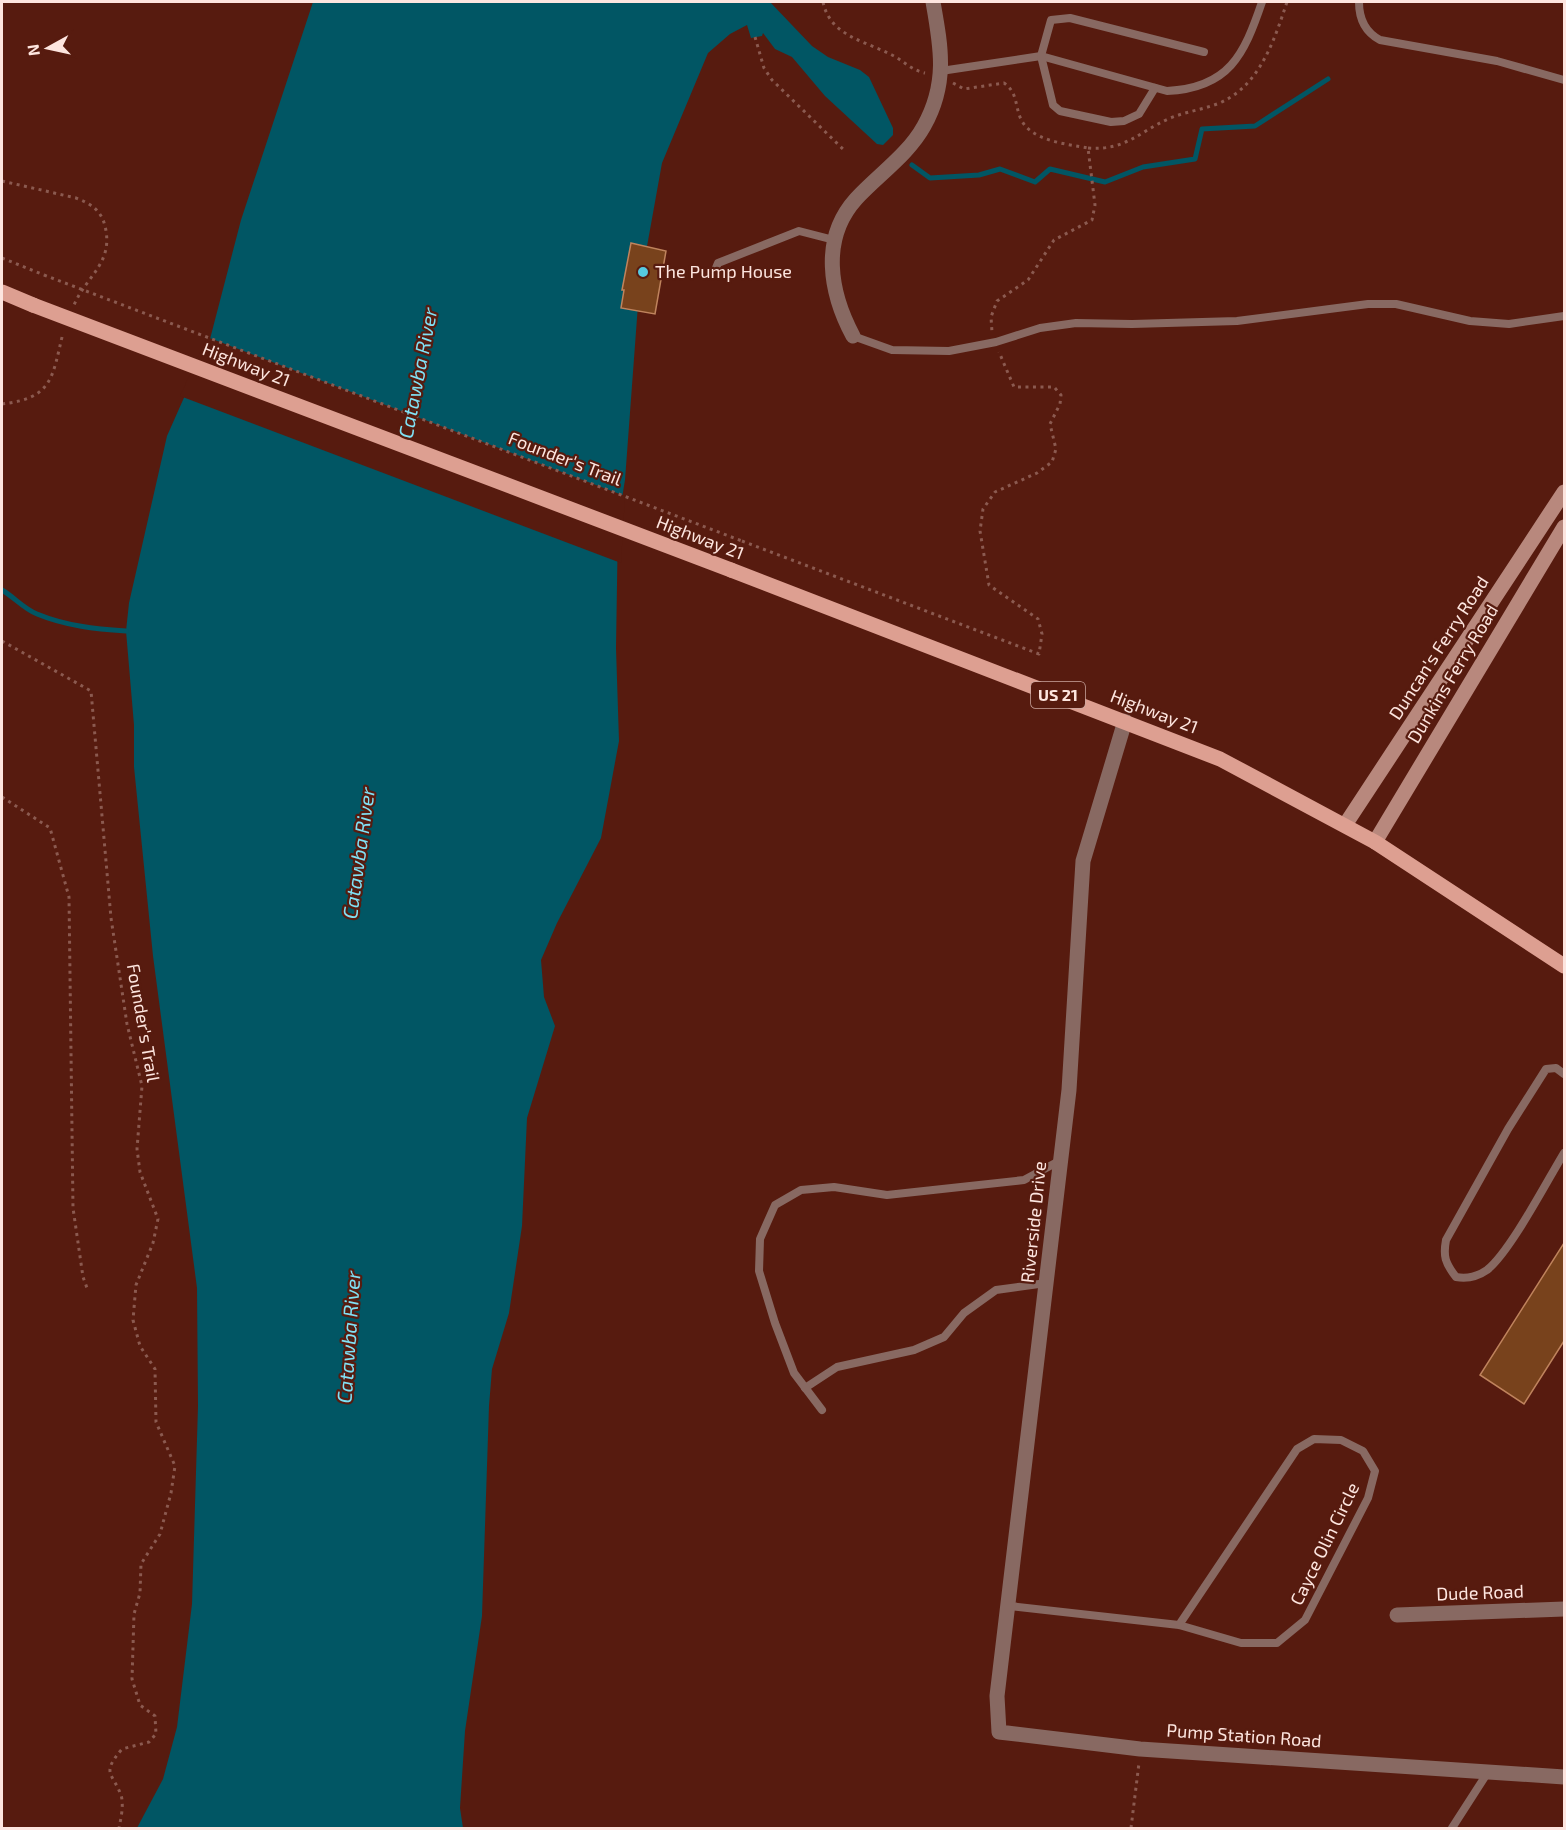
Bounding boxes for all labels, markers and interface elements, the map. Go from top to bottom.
north arrow [18,18,78,78]
text: N [22,43,43,57]
place label: The Pump House [655,260,792,282]
marker: The Pump House [636,265,650,279]
water label: Catawba River [393,304,442,440]
street label: Highway 21 [199,337,293,391]
street label: Founder's Trail [506,426,626,490]
street label: Highway 21 [653,510,747,564]
street label: Duncan's Ferry Road [1384,572,1493,723]
street label: Dunkins Ferry Road [1402,600,1502,747]
road number: US 21 [1031,682,1085,708]
street label: Highway 21 [1107,684,1201,738]
water label: Catawba River [337,784,379,920]
street label: Founder's Trail [123,962,165,1084]
street label: Riverside Drive [1016,1160,1050,1284]
water label: Catawba River [331,1269,365,1404]
street label: Cayce Olin Circle [1285,1479,1363,1608]
street label: Dude Road [1436,1579,1524,1605]
street label: Pump Station Road [1166,1719,1322,1751]

